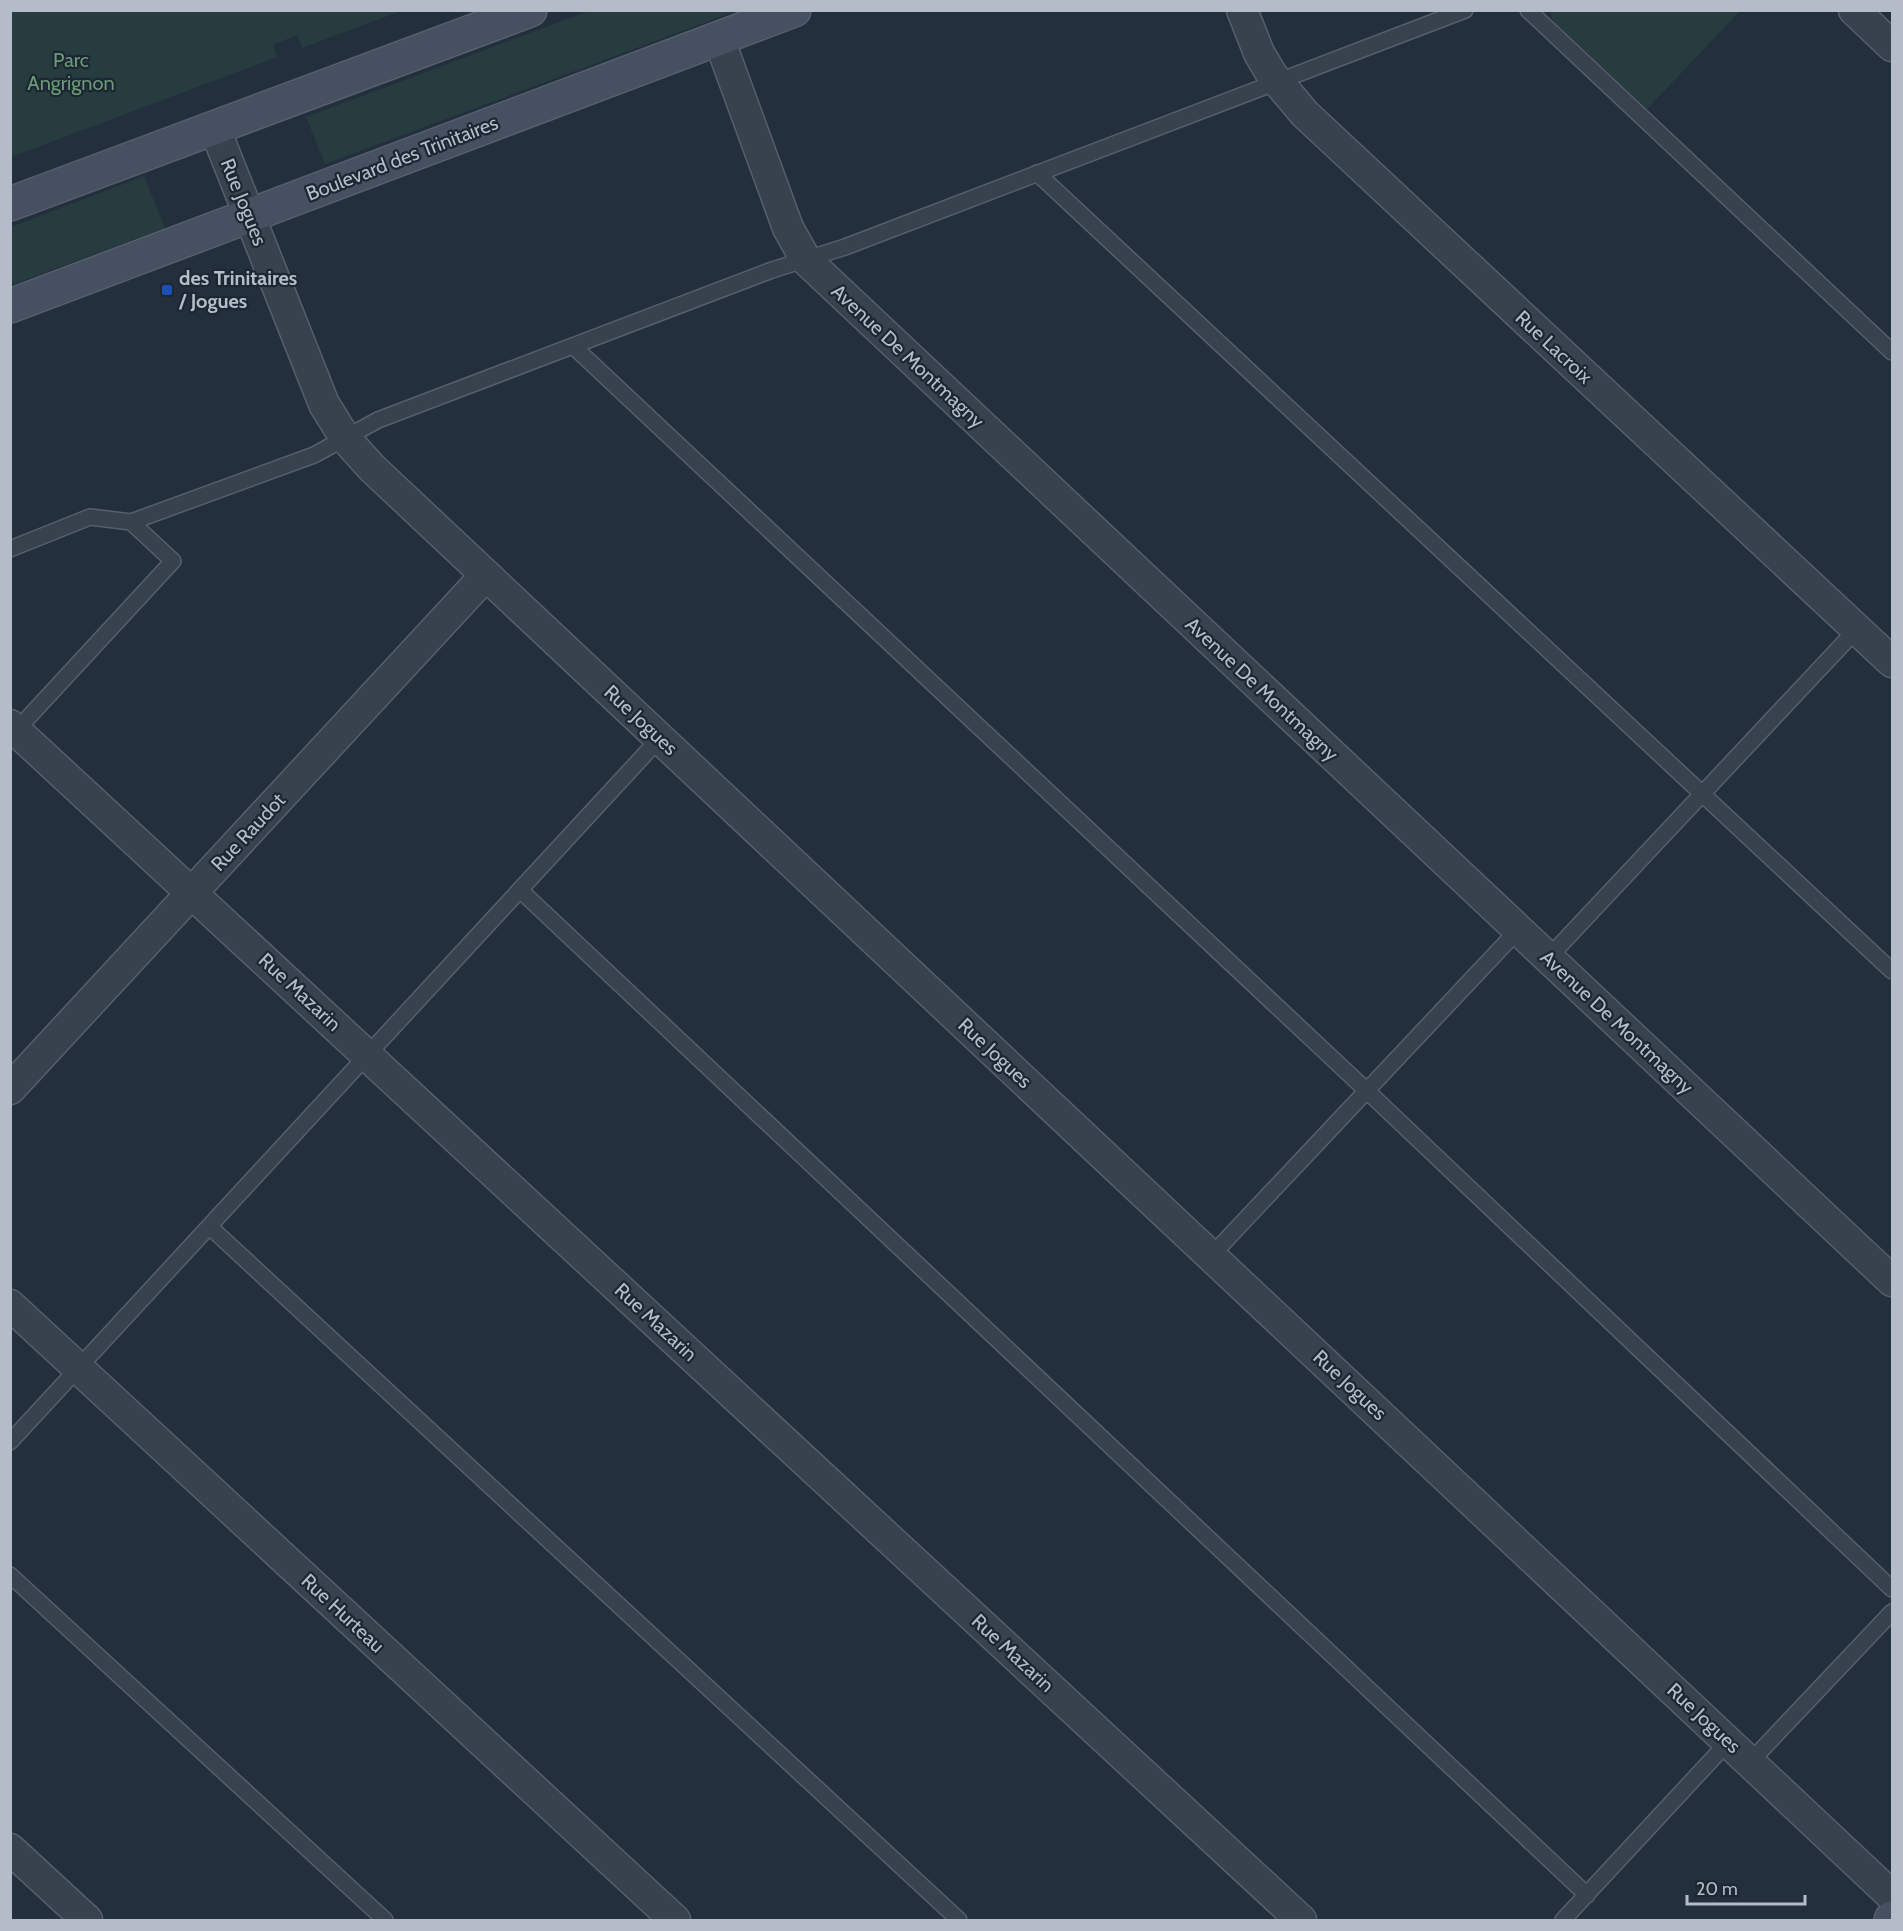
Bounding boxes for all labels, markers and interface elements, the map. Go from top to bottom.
park label: Parc Angrignon [27,48,115,95]
street label: Boulevard des Trinitaires [303,110,501,206]
street label: Rue Jogues [216,155,272,249]
place label: des Trinitaires / Jogues [178,266,297,313]
street label: Avenue De Montmagny [827,279,989,433]
marker: des Trinitaires / Jogues [160,283,174,297]
street label: Rue Lacroix [1511,305,1598,389]
street label: Avenue De Montmagny [1181,612,1343,766]
street label: Rue Jogues [599,680,683,760]
street label: Rue Raudot [206,788,290,876]
street label: Avenue De Montmagny [1536,945,1698,1099]
street label: Rue Mazarin [254,948,346,1036]
street label: Rue Jogues [953,1013,1037,1093]
street label: Rue Mazarin [610,1278,702,1366]
street label: Rue Jogues [1308,1345,1392,1425]
street label: Rue Hurteau [297,1569,389,1657]
street label: Rue Mazarin [967,1609,1059,1697]
street label: Rue Jogues [1662,1678,1746,1758]
scale bar [1687,1868,1806,1906]
text: 20 m [1696,1878,1738,1900]

